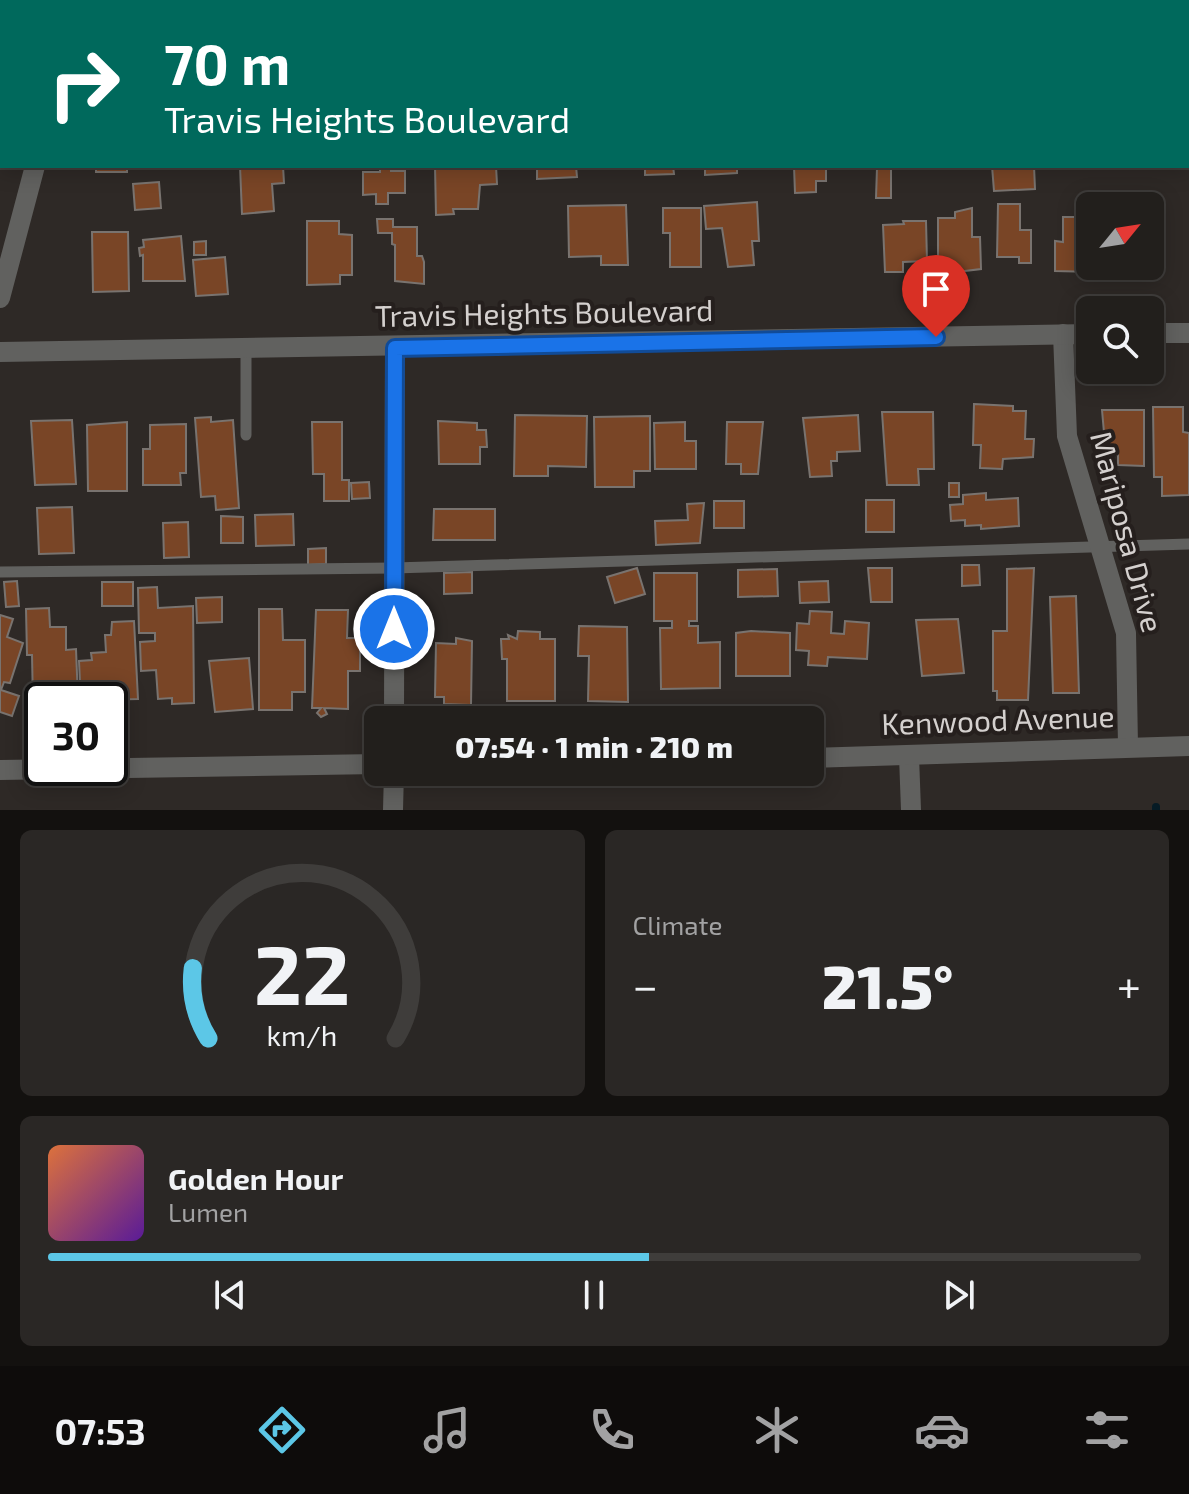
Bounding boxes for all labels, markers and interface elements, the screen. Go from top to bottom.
text: 70 m [164,29,290,96]
icon: right [32,32,136,136]
text: Travis Heights Boulevard [164,97,570,140]
north arrow [1076,192,1164,280]
map controls [1076,192,1164,384]
pin [902,255,970,337]
icon: arrive [914,267,958,311]
street label: Travis Heights Boulevard [375,291,713,333]
button: search [1076,296,1164,384]
street label: Mariposa Drive [1084,427,1172,636]
position arrow [352,587,436,671]
speed limit sign: 30 [24,682,128,786]
street label: Kenwood Avenue [881,697,1115,741]
text: 07:54 · 1 min · 210 m [455,728,733,764]
text: Climate [633,909,722,940]
text: 22 [254,922,351,1022]
text: 21.5° [822,949,953,1021]
text: − [633,958,658,1011]
text: + [1117,958,1141,1011]
text: km/h [267,1017,338,1052]
text: Golden Hour [168,1160,343,1196]
text: Lumen [168,1196,248,1227]
icon: previous [208,1273,252,1317]
icon: pause [572,1273,616,1317]
icon: next [937,1273,981,1317]
icon: directions [254,1402,310,1458]
icon: music [419,1402,475,1458]
icon: phone [584,1402,640,1458]
icon: climate [749,1402,805,1458]
icon: car [914,1402,970,1458]
icon: filters [1079,1402,1135,1458]
text: 07:53 [54,1409,146,1452]

